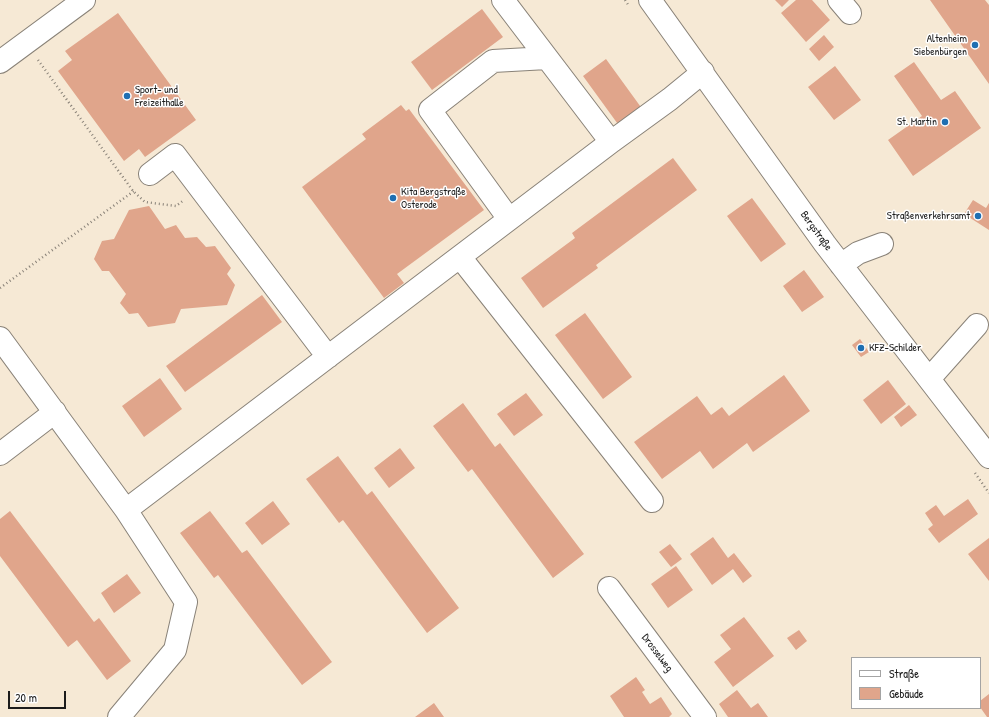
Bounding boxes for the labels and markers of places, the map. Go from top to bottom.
place label: Altenheim Siebenbürgen [914,32,967,58]
marker: Altenheim Siebenbürgen [970,40,980,50]
place label: Sport- und Freizeithalle [135,83,184,109]
marker: Sport- und Freizeithalle [122,91,132,101]
place label: St. Martin [897,115,937,129]
marker: St. Martin [940,117,950,127]
place label: Kita Bergstraße Osterode [401,185,466,211]
marker: Kita Bergstraße Osterode [388,193,398,203]
place label: Straßenverkehrsamt [887,209,970,223]
marker: Straßenverkehrsamt [973,211,983,221]
place label: KFZ-Schilder [869,341,921,355]
marker: KFZ-Schilder [856,343,866,353]

